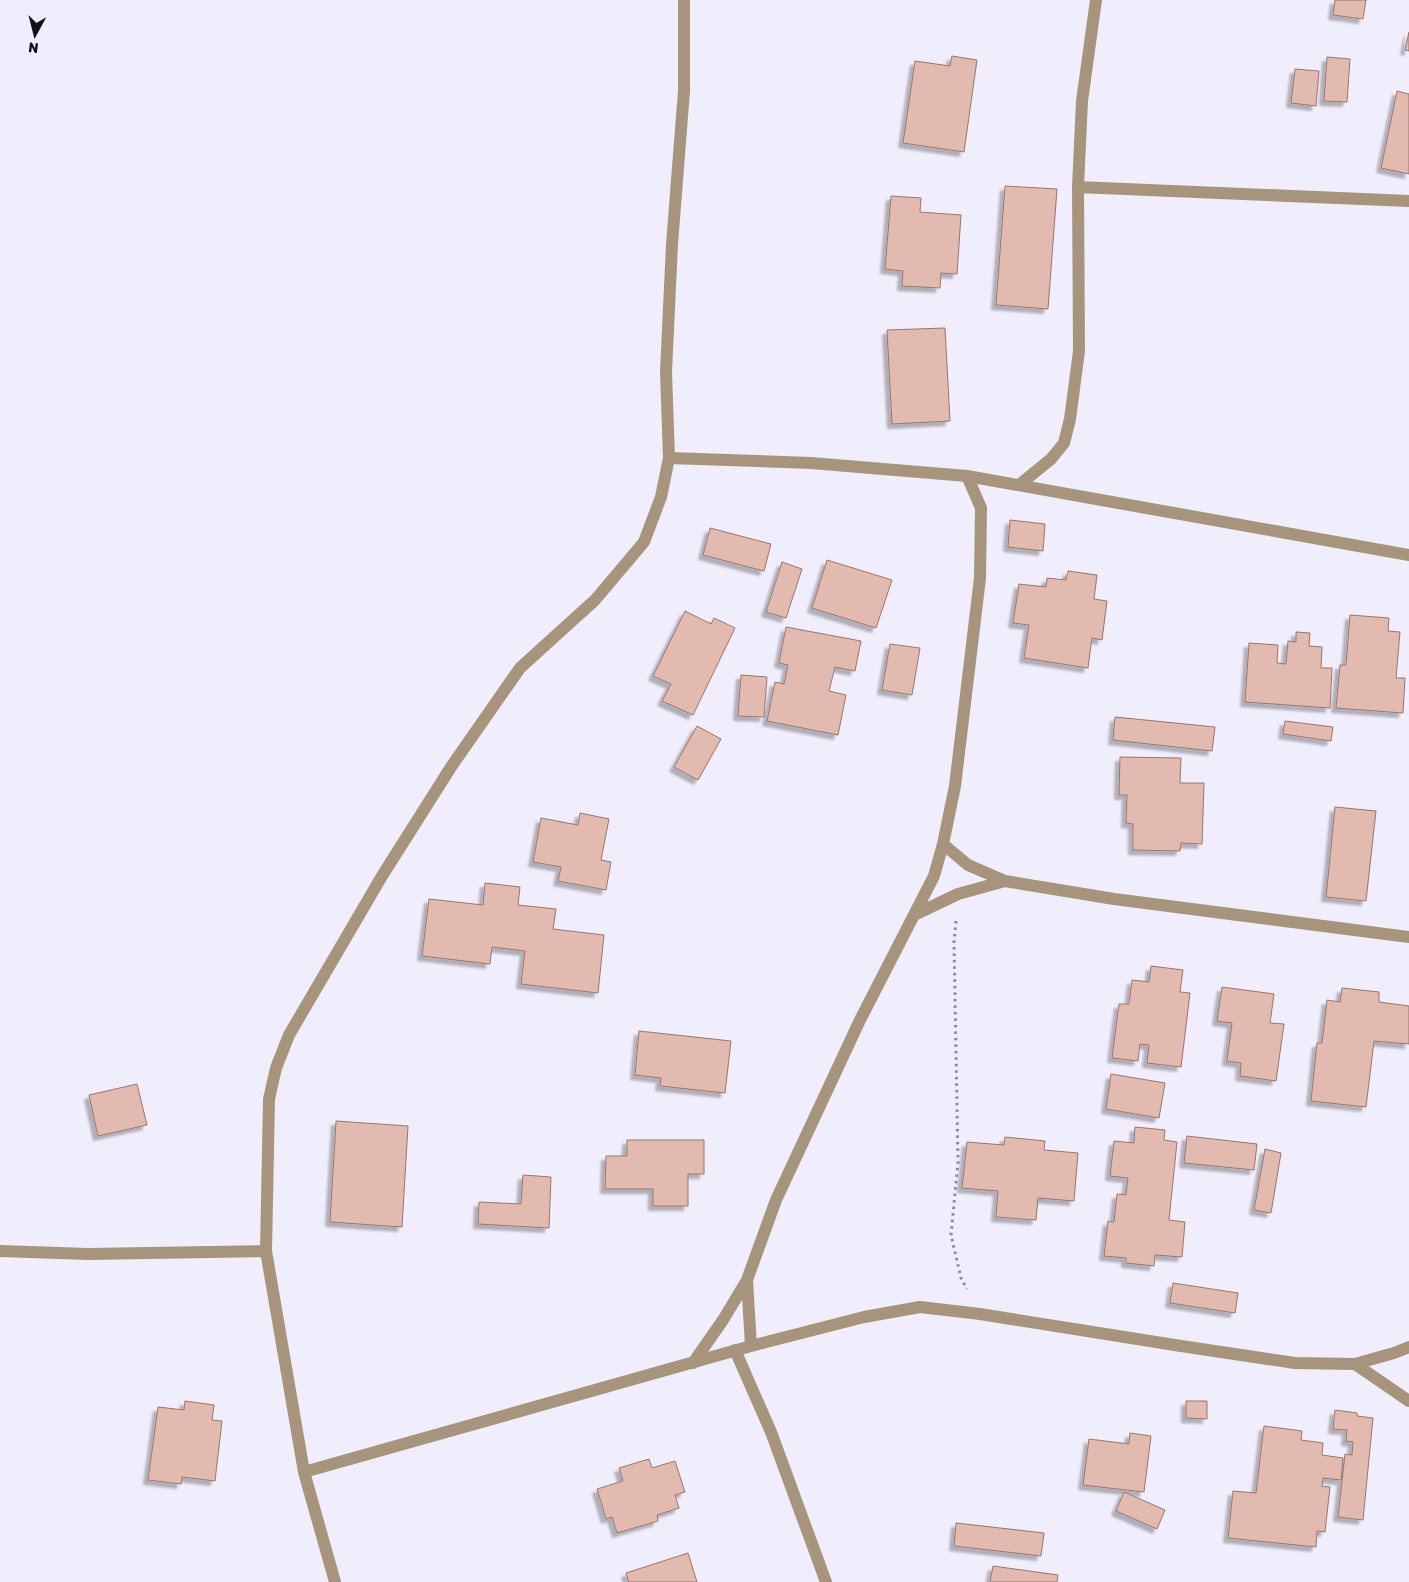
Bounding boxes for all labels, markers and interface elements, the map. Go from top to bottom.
north arrow [10,10,60,60]
text: N [27,38,40,56]

